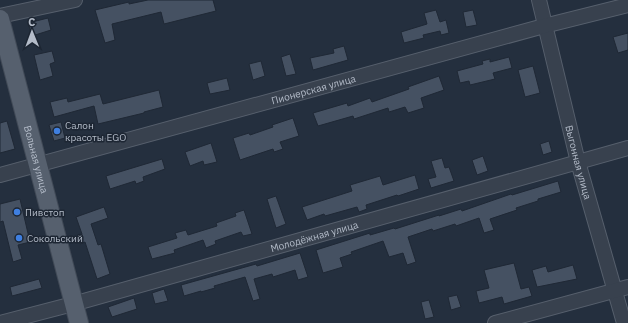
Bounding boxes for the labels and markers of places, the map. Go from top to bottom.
place label: Салон красоты EGO [65,119,126,144]
marker: Салон красоты EGO [52,126,62,136]
place label: Пивстоп [25,206,64,219]
marker: Пивстоп [12,207,22,217]
place label: Сокольский [27,232,83,245]
marker: Сокольский [14,233,24,243]

